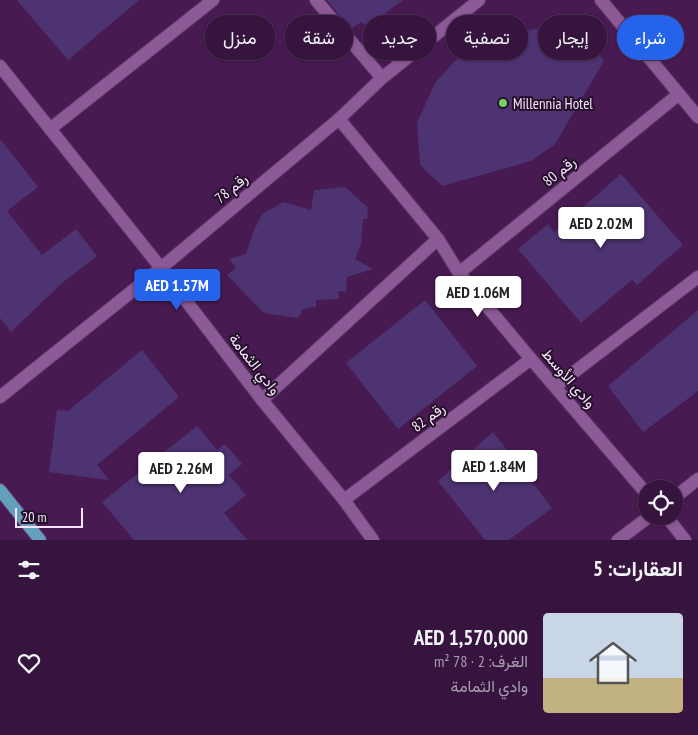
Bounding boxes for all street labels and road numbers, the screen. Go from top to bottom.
street label: رقم 80 [539,152,580,191]
street label: رقم 78 [211,169,252,208]
street label: وادي الثمامة [222,330,285,401]
street label: وادي الأوسط [535,344,600,414]
street label: رقم 82 [407,398,449,437]

